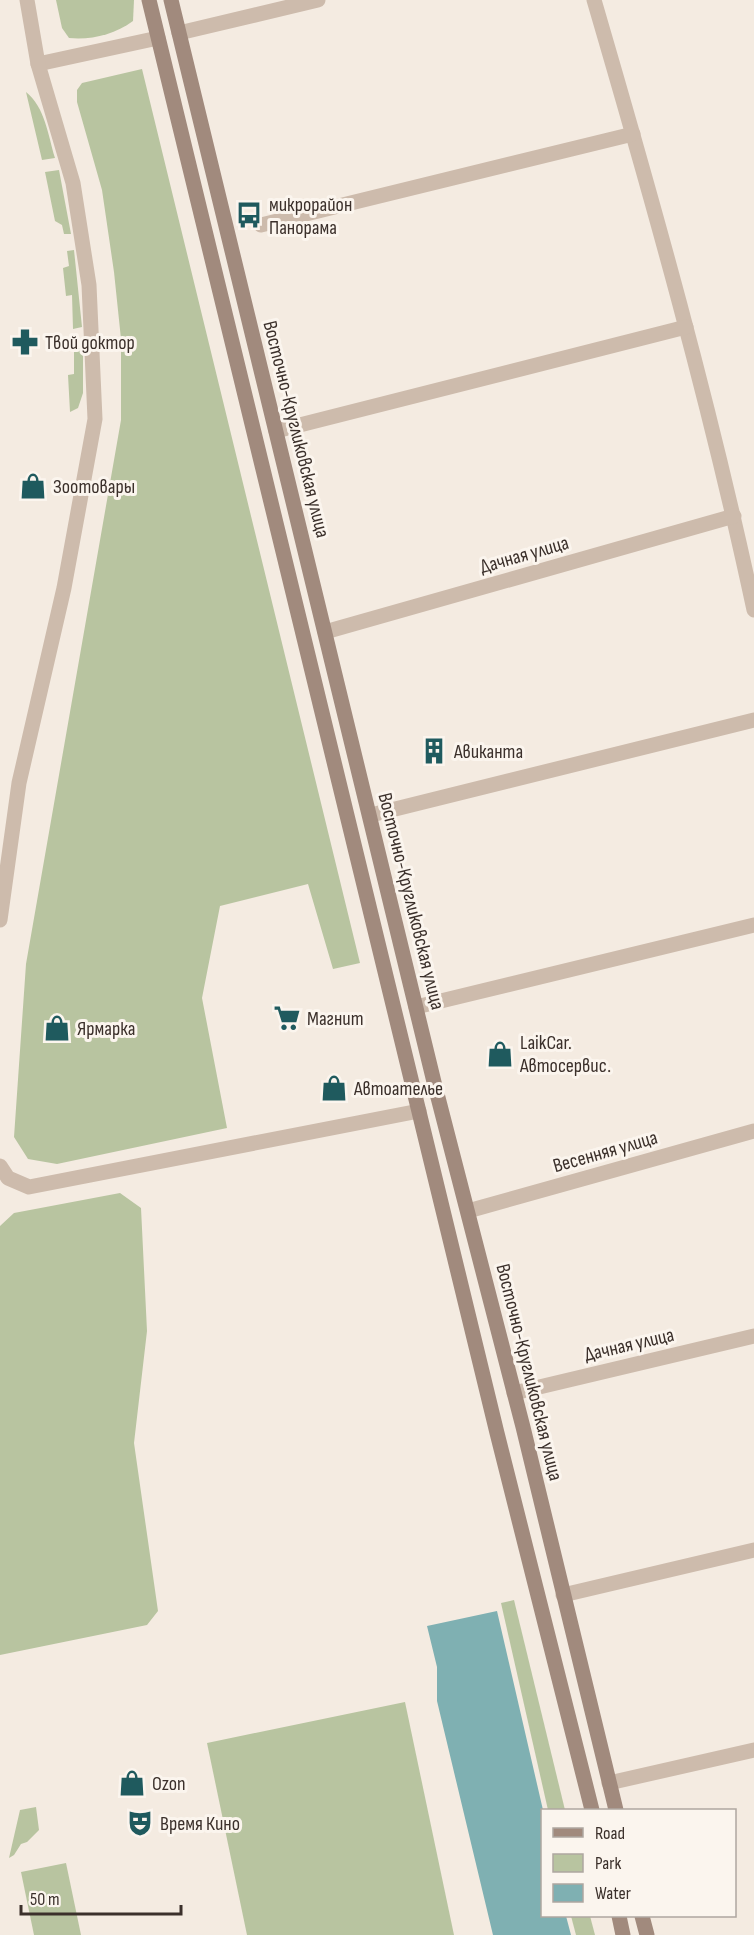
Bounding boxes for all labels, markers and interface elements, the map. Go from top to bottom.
place label: микрорайон Панорама [269,193,352,240]
bus stop icon: микрорайон Панорама [234,200,264,230]
street label: Восточно-Кругликовская улица [257,318,335,540]
pharmacy icon: Твой доктор [10,327,40,357]
place label: Твой доктор [45,331,135,355]
shop icon: Зоотовары [18,471,48,501]
place label: Зоотовары [53,475,135,499]
street label: Дачная улица [477,531,572,579]
building icon: Авиканта [419,736,449,766]
place label: Авиканта [453,740,523,764]
street label: Восточно-Кругликовская улица [372,790,450,1012]
supermarket icon: Магнит [272,1003,302,1033]
place label: Магнит [307,1007,364,1031]
shop icon: Ярмарка [42,1013,72,1043]
place label: Ярмарка [77,1017,135,1041]
place label: LaikCar. Автосервис. [519,1031,611,1078]
shop icon: LaikCar. Автосервис. [485,1039,515,1069]
shop icon: Автоателье [319,1073,349,1103]
place label: Автоателье [353,1077,443,1101]
street label: Весенняя улица [550,1126,660,1178]
street label: Восточно-Кругликовская улица [490,1261,568,1483]
street label: Дачная улица [582,1323,676,1367]
shop icon: Ozon [117,1768,147,1798]
place label: Ozon [152,1772,186,1796]
theatre icon: Время Кино [125,1808,155,1838]
legend [541,1809,736,1917]
place label: Время Кино [160,1812,240,1836]
text: Road [595,1823,625,1844]
text: Park [595,1853,621,1874]
scale bar [21,1878,182,1916]
text: Water [595,1883,631,1904]
text: 50 m [30,1889,60,1910]

